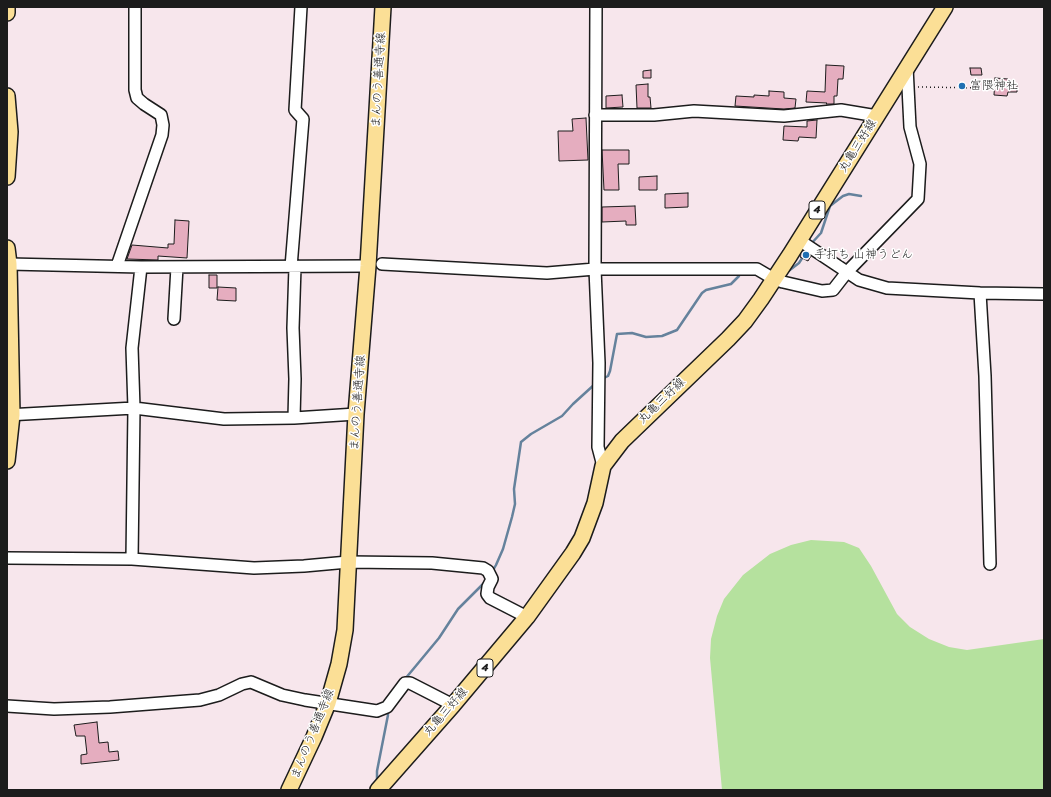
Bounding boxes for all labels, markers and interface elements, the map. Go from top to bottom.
street label: まんのう善通寺線 [369,32,389,128]
place label: 富隈神社 [970,79,1018,93]
marker: 富隈神社 [957,81,967,91]
street label: 丸亀三好線 [836,117,880,175]
road number: 4 [809,201,825,219]
place label: 手打ち 山神うどん [814,248,913,262]
marker: 手打ち 山神うどん [801,250,811,260]
street label: まんのう善通寺線 [347,355,369,451]
street label: 丸亀三好線 [635,375,689,427]
road number: 4 [477,659,493,677]
street label: 丸亀三好線 [421,685,471,739]
street label: まんのう善通寺線 [288,687,338,781]

